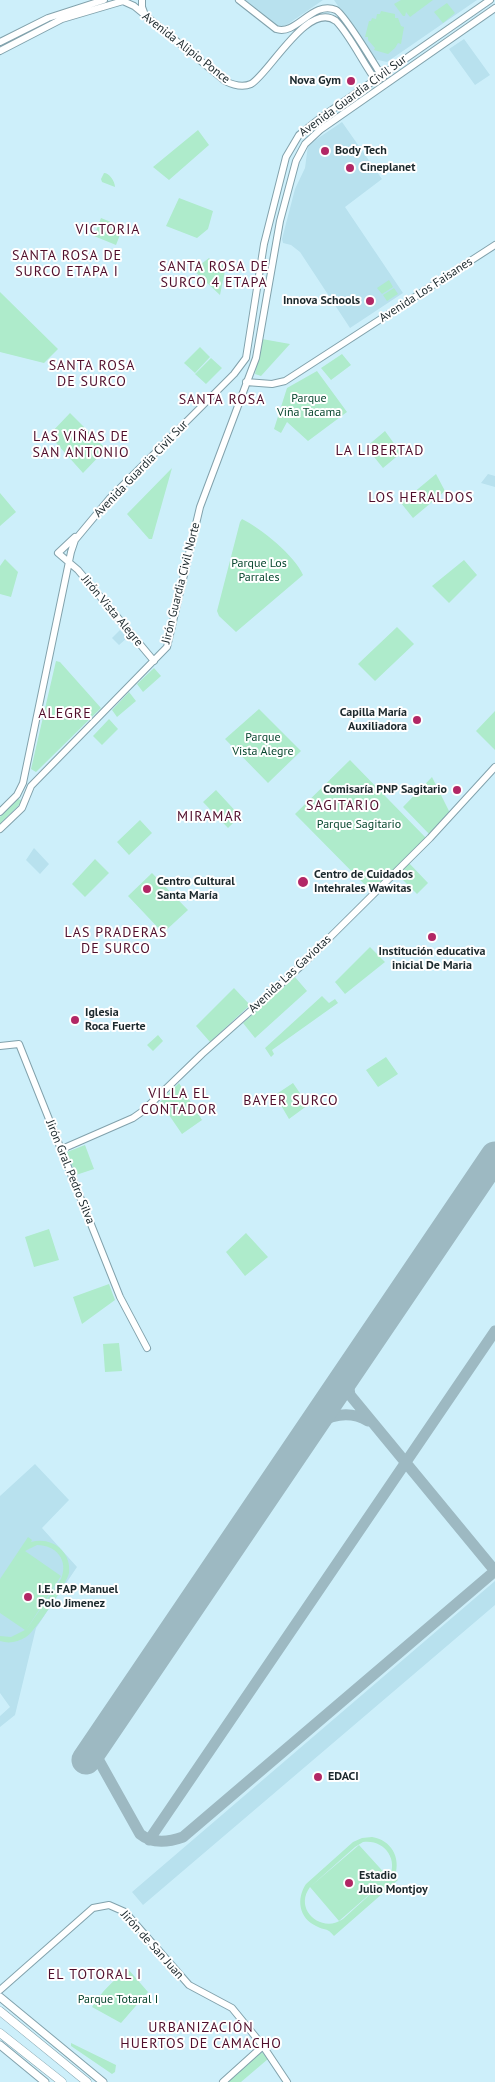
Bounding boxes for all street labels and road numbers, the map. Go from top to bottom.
street label: Avenida Alipio Ponce [139,9,233,87]
street label: Avenida Guardia Civil Sur [297,52,409,140]
street label: Avenida Los Faisanes [377,255,475,325]
street label: Avenida Guardia Civil Sur [91,418,191,520]
street label: Jirón Guardia Civil Norte [159,521,203,645]
street label: Jirón Vista Alegre [78,573,146,649]
street label: Avenida Las Gaviotas [246,932,334,1016]
street label: Jirón Gral. Pedro Silva [43,1118,97,1226]
street label: Jirón de San Juan [117,1908,187,1982]

